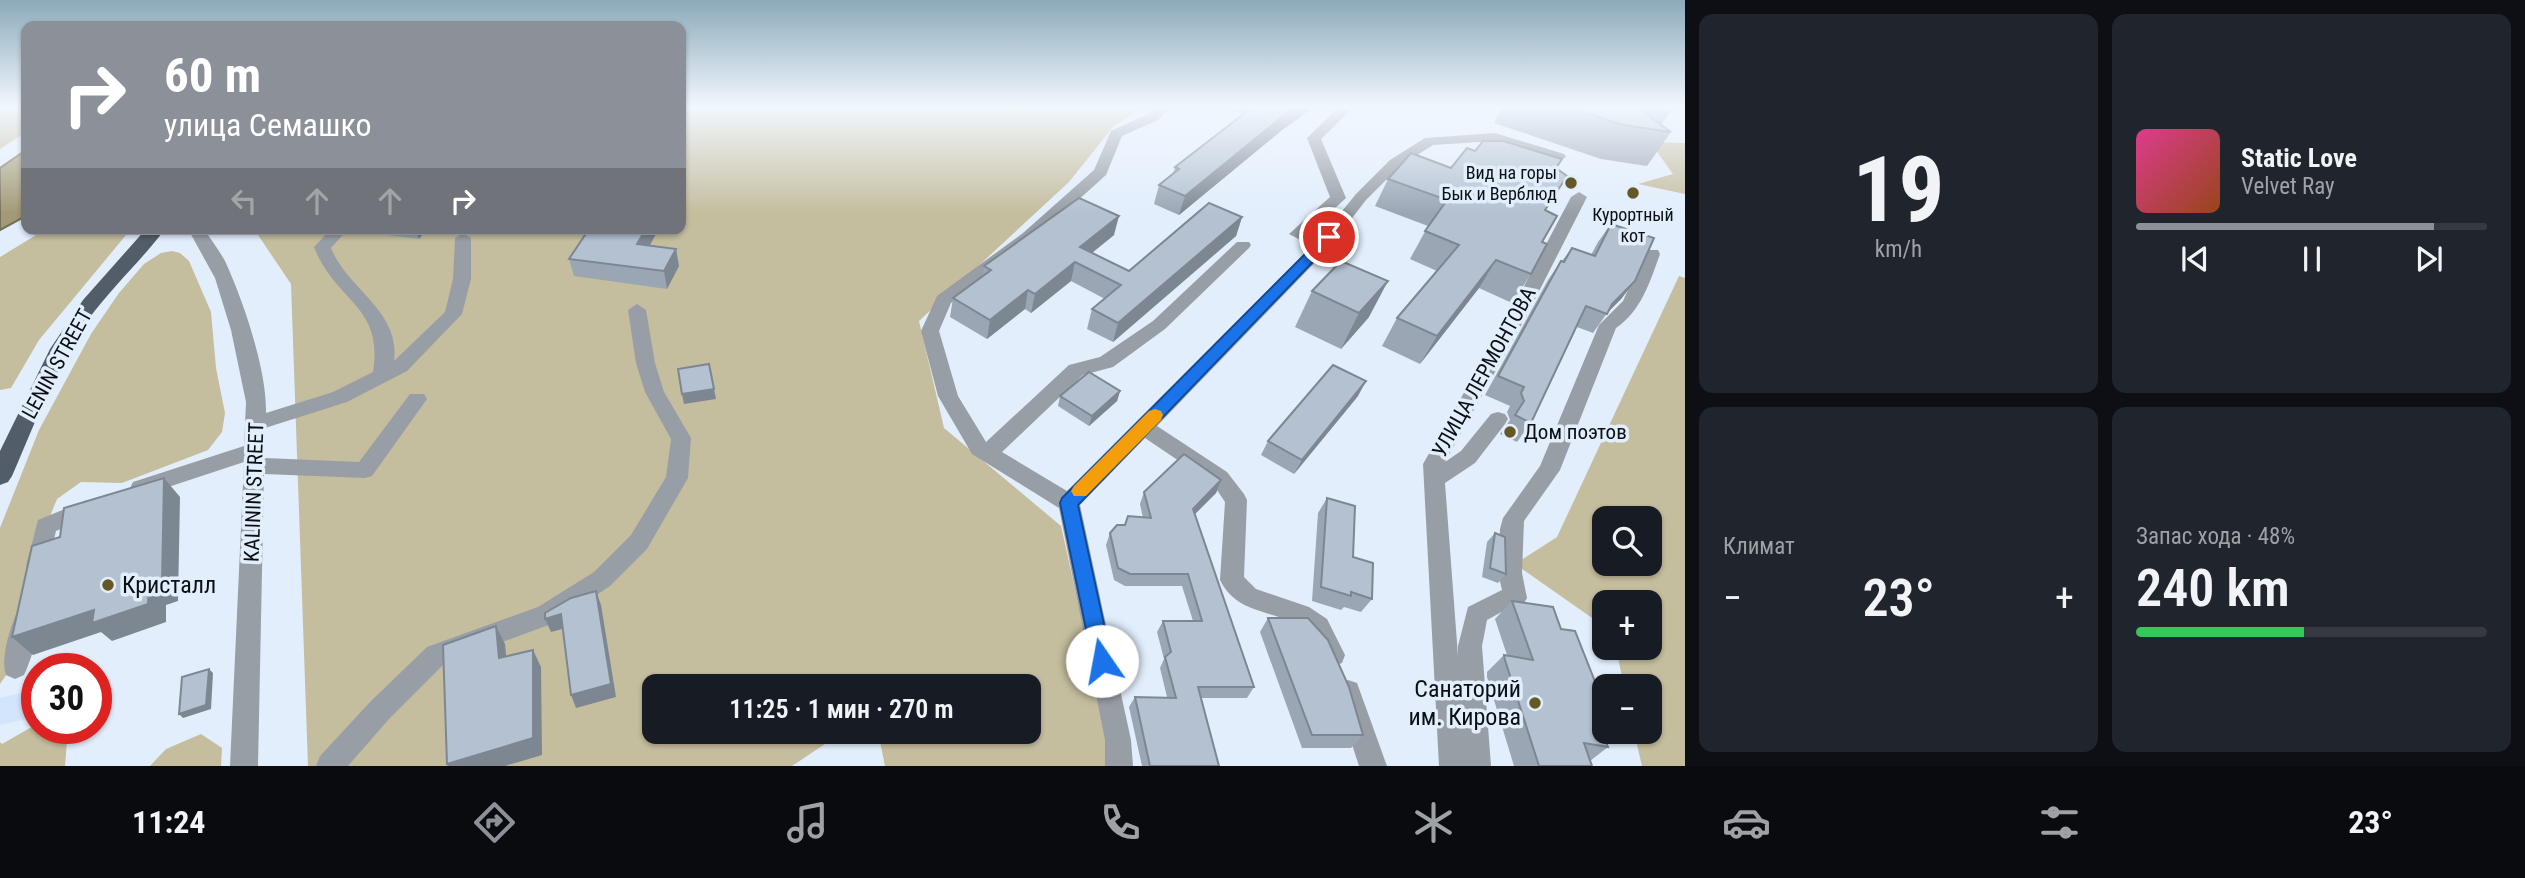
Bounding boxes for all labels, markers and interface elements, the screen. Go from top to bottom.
text: 60 m [164,47,261,104]
icon: right [49,49,140,140]
text: улица Семашко [164,106,372,144]
text: 19 [1853,137,1944,243]
text: Static Love [2241,143,2357,173]
place label: Вид на горы Бык и Верблюд [1442,162,1557,204]
text: Velvet Ray [2241,173,2335,200]
marker: Вид на горы Бык и Верблюд [1563,175,1579,191]
icon: left [225,182,263,220]
icon: ahead [298,182,336,220]
icon: ahead [371,182,409,220]
icon: right [444,182,482,220]
marker: Курортный кот [1625,185,1641,201]
place label: Курортный кот [1592,204,1674,246]
pin [1299,207,1359,267]
icon: arrive [1310,218,1348,256]
text: km/h [1875,236,1922,263]
icon: previous [2176,240,2214,278]
icon: pause [2293,240,2331,278]
icon: next [2410,240,2448,278]
street label: УЛИЦА ЛЕРМОНТОВА [1427,283,1541,461]
street label: LENIN STREET [17,305,97,423]
place label: Дом поэтов [1524,420,1627,444]
street label: KALININ STREET [240,422,268,562]
marker: Дом поэтов [1502,424,1518,440]
map controls [1592,506,1662,744]
button: search [1592,506,1662,576]
text: Запас хода · 48% [2136,523,2295,550]
text: Климат [1723,533,1795,560]
text: 240 km [2136,558,2290,619]
text: 23° [1862,568,1935,629]
place label: Кристалл [122,571,216,599]
text: − [1723,576,1742,620]
text: + [2055,576,2074,620]
marker: Кристалл [100,577,116,593]
button: + [1592,590,1662,660]
position arrow [1065,624,1139,698]
speed limit sign: 30 [21,653,112,744]
button: − [1592,674,1662,744]
place label: Санаторий им. Кирова [1409,675,1521,731]
text: 11:25 · 1 мин · 270 m [729,694,954,724]
marker: Санаторий им. Кирова [1527,695,1543,711]
icon: directions [470,798,519,847]
icon: music [783,798,832,847]
icon: phone [1096,798,1145,847]
icon: climate [1409,798,1458,847]
icon: car [1722,798,1771,847]
icon: filters [2035,798,2084,847]
text: 11:24 [132,803,205,841]
text: 23° [2348,803,2393,841]

